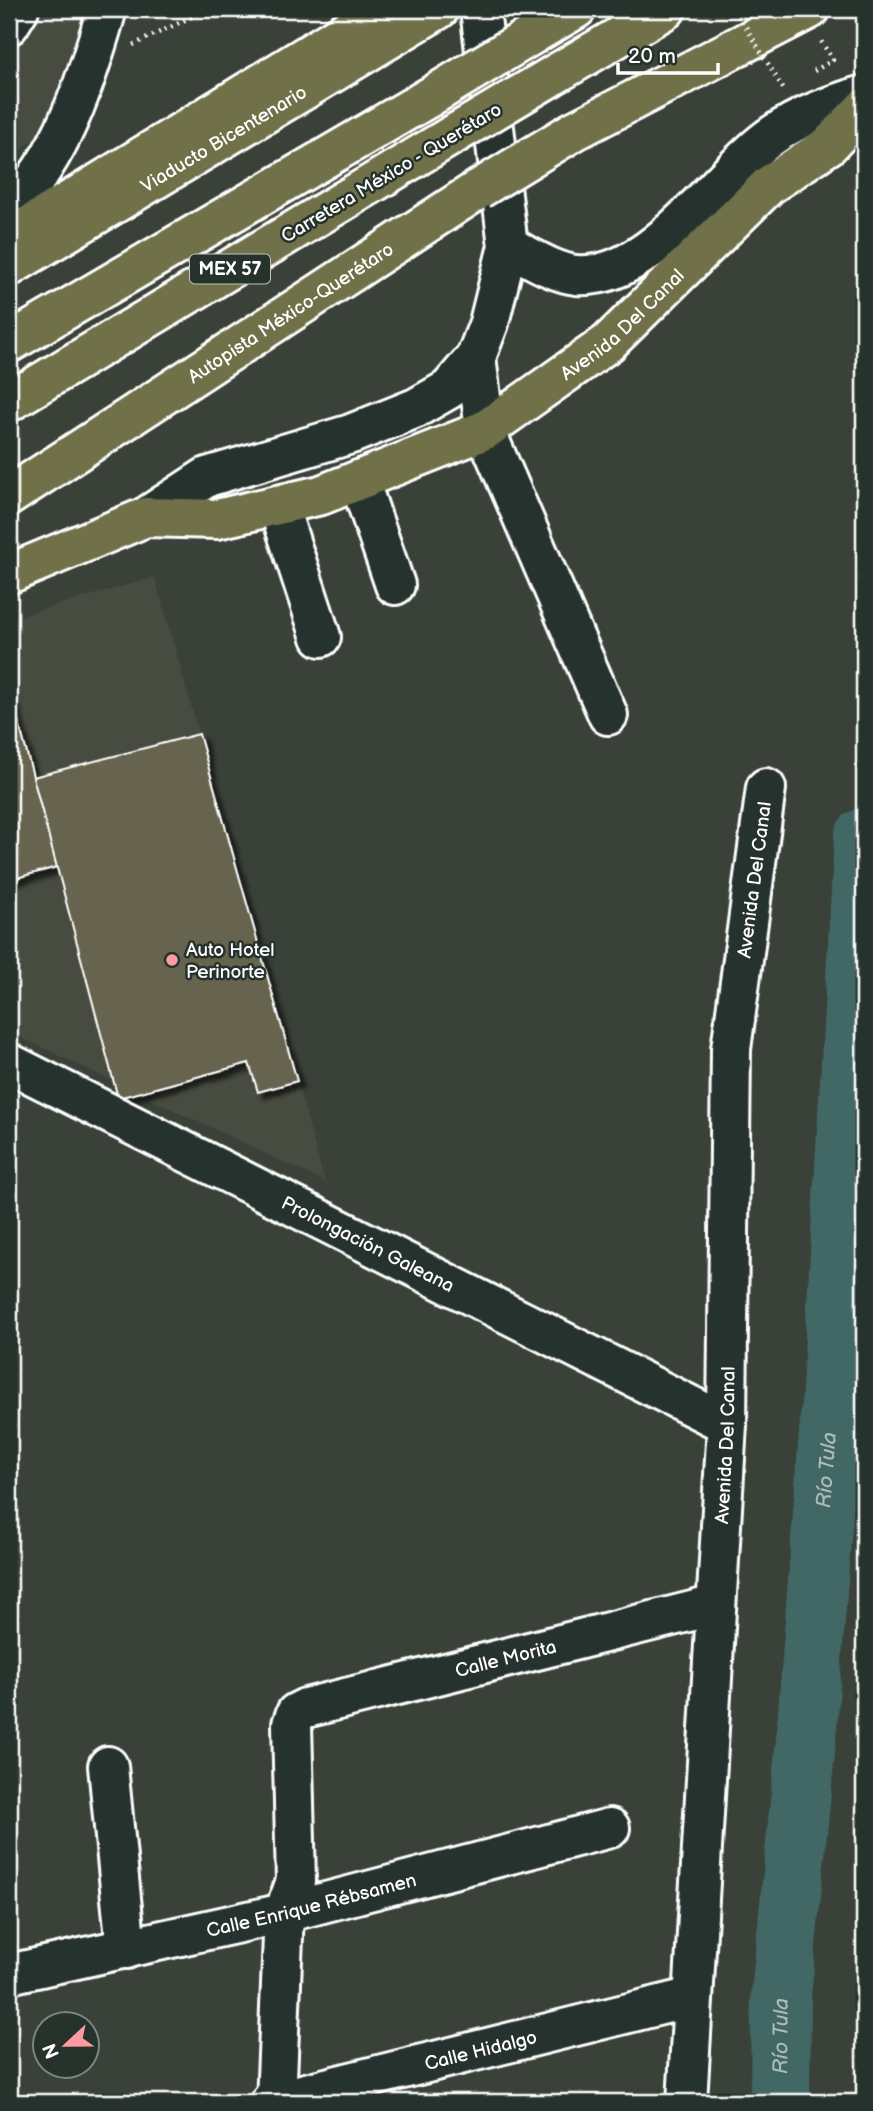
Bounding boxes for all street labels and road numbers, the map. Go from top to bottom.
street label: Viaducto Bicentenario [137,81,311,198]
street label: Carretera México - Querétaro [277,98,506,248]
street label: Autopista México-Querétaro [184,238,398,389]
road number: MEX 57 [190,255,270,284]
street label: Avenida Del Canal [557,265,690,386]
street label: Avenida Del Canal [733,800,777,960]
street label: Prolongación Galeana [277,1192,458,1298]
street label: Avenida Del Canal [711,1366,741,1525]
street label: Calle Morita [453,1636,559,1683]
street label: Calle Enrique Rébsamen [204,1869,419,1943]
street label: Calle Hidalgo [422,2026,540,2076]

